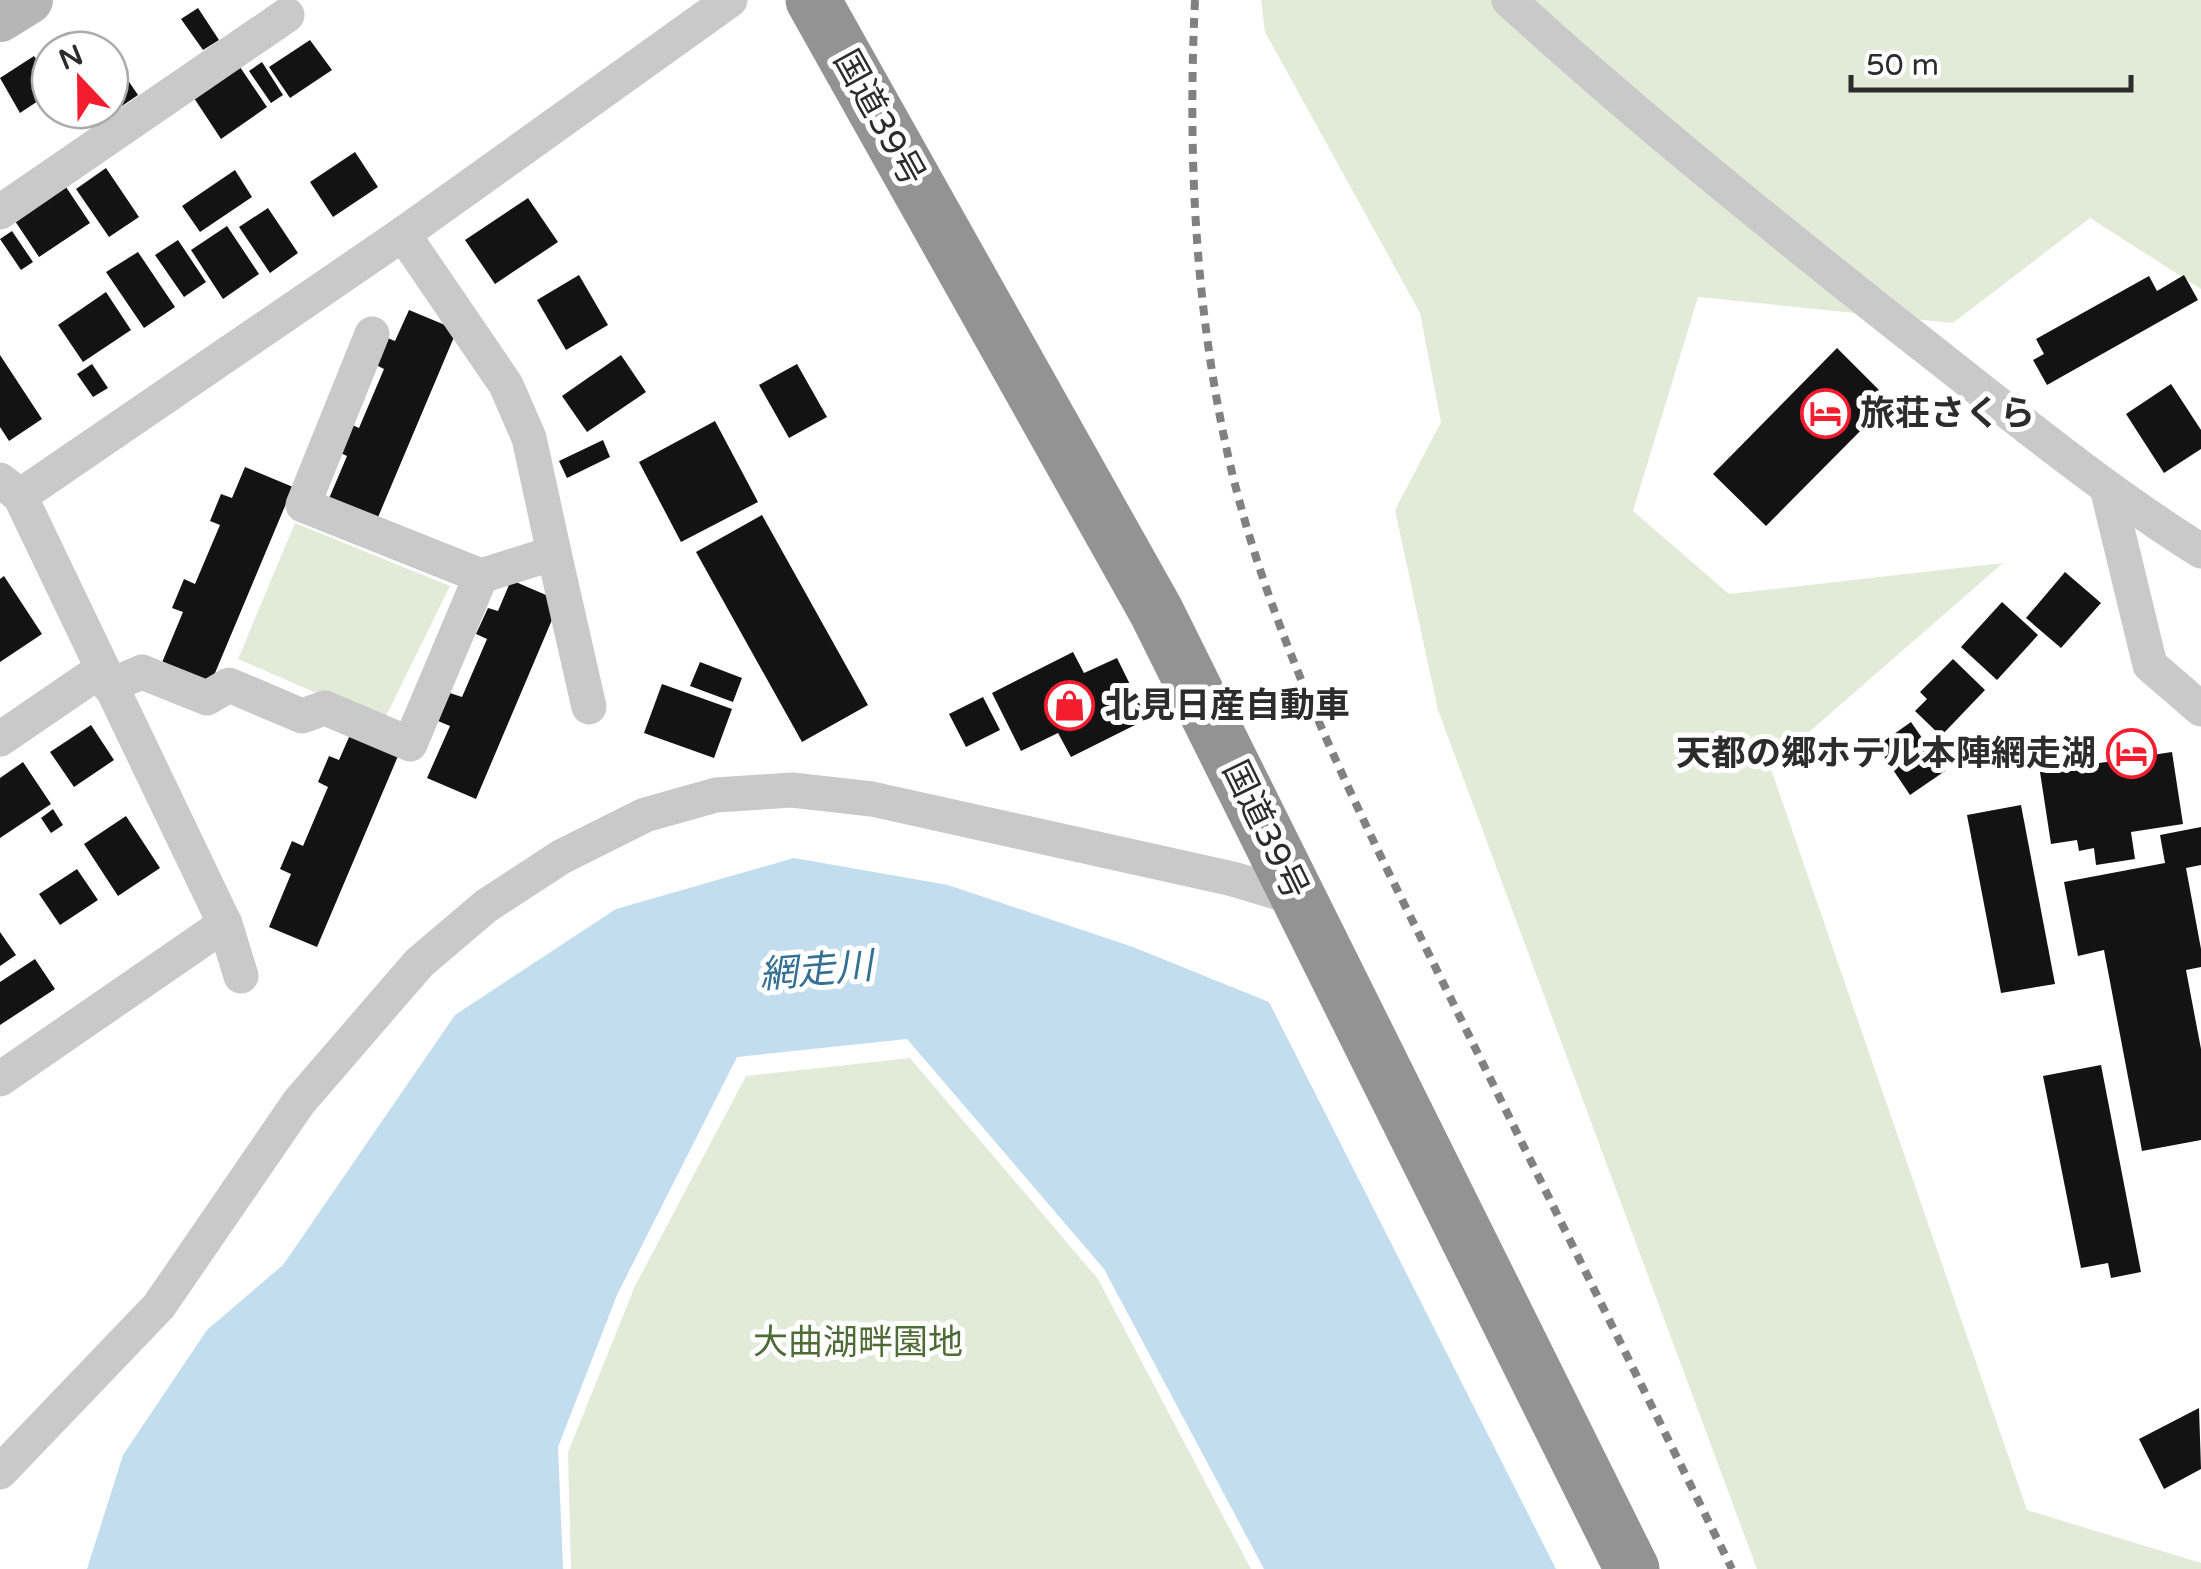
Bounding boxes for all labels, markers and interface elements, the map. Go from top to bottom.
north arrow [30,30,130,130]
scale bar [1851,30,2131,92]
text: N [54,38,88,78]
street label: 国道39号 [825,43,933,193]
text: 50 m [1866,47,1939,84]
hotel icon: 旅荘さくら [1799,388,1851,440]
place label: 旅荘さくら [1860,393,2035,435]
shop icon: 北見日産自動車 [1044,680,1096,732]
place label: 北見日産自動車 [1105,685,1350,727]
hotel icon: 天都の郷ホテル本陣網走湖 [2105,728,2157,780]
place label: 天都の郷ホテル本陣網走湖 [1676,733,2096,775]
street label: 国道39号 [1213,754,1317,906]
water label: 網走川 [757,943,879,999]
park label: 大曲湖畔園地 [753,1322,963,1364]

